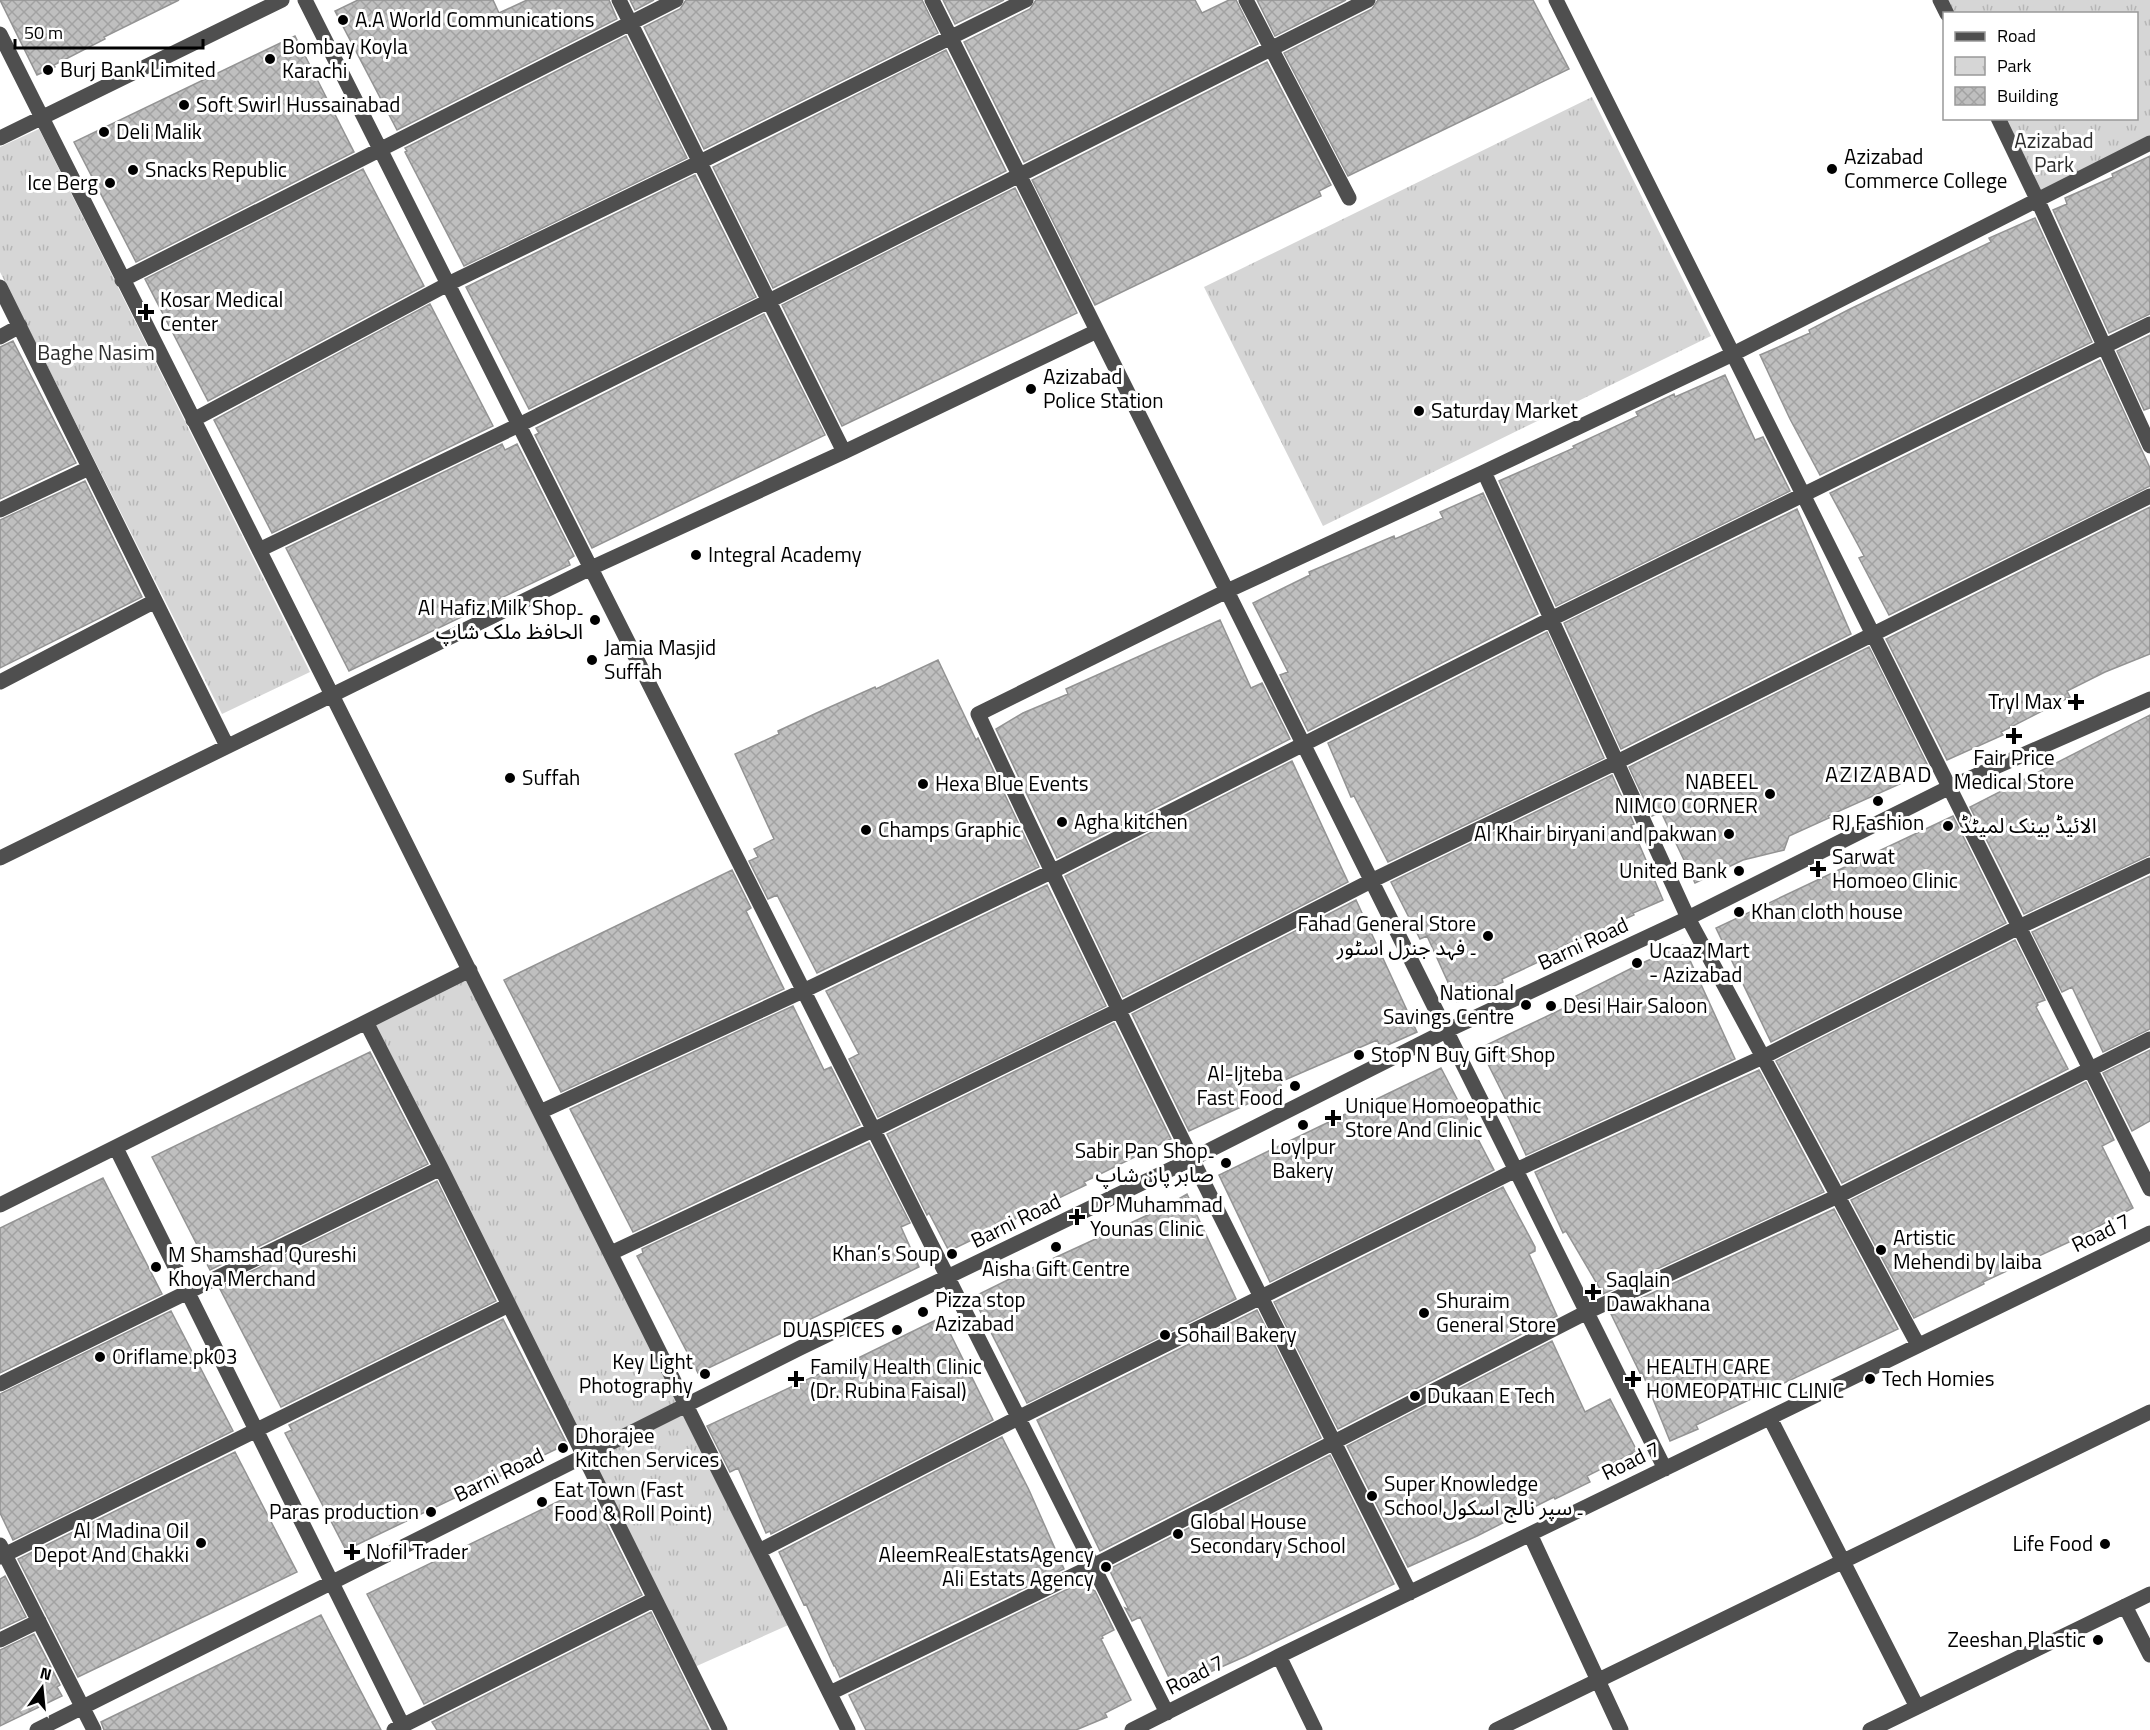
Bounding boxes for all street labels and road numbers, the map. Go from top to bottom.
street label: Barni Road [1532,908,1633,978]
street label: Barni Road [965,1185,1066,1256]
street label: Road 7 [2066,1204,2135,1260]
street label: Road 7 [1596,1432,1665,1488]
street label: Barni Road [448,1439,549,1510]
street label: Road 7 [1160,1646,1229,1702]

